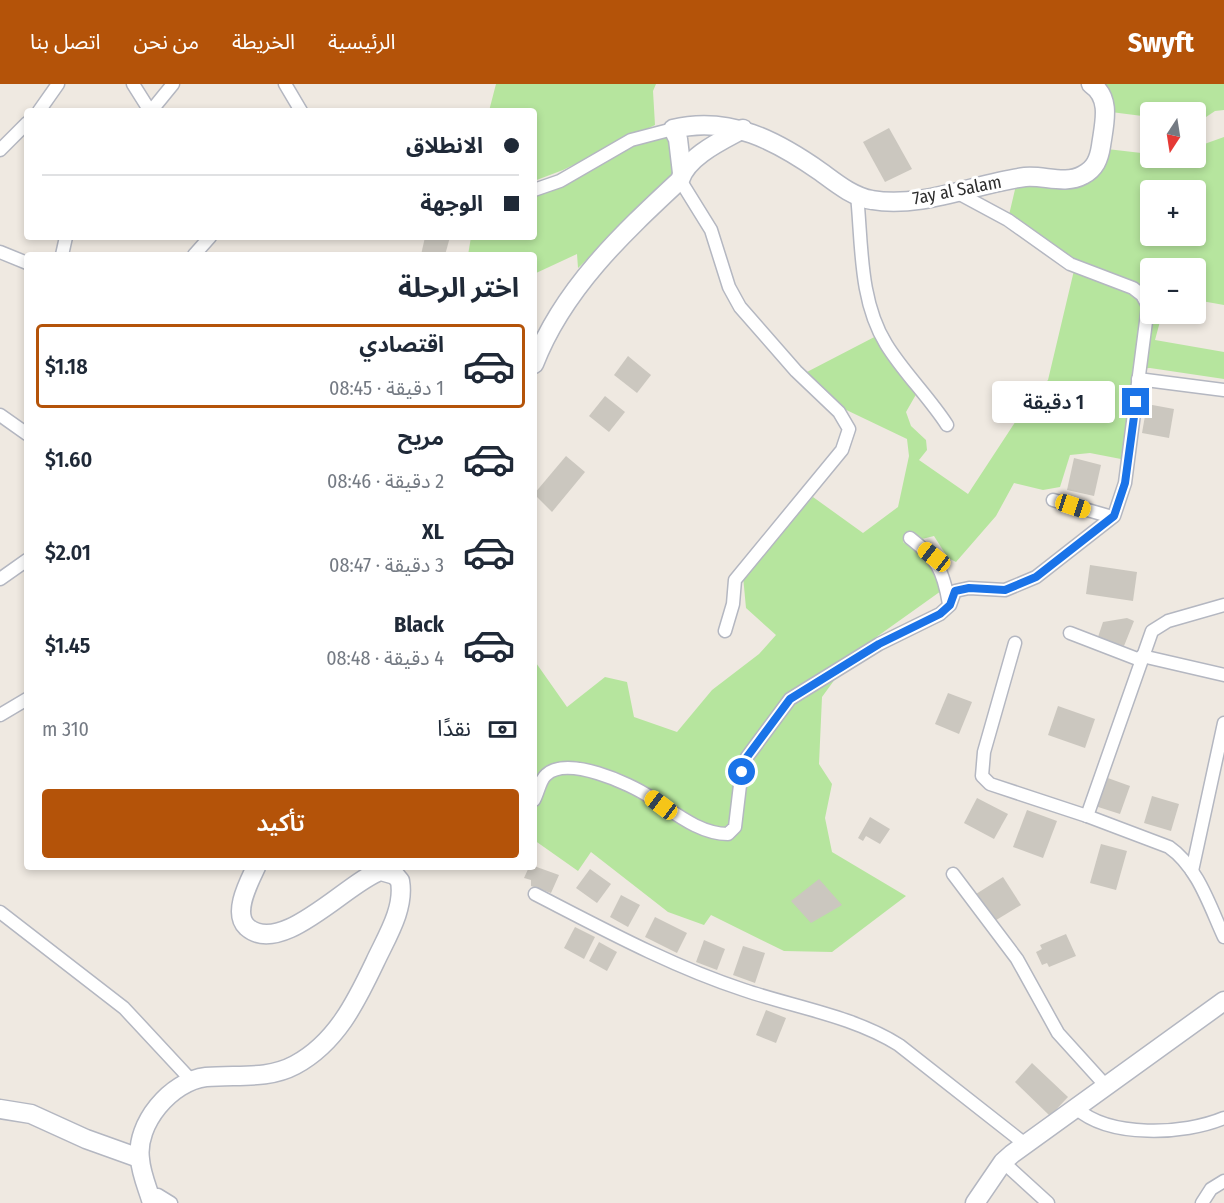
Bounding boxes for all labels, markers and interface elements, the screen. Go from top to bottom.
text: Swyft [1128,26,1194,59]
text: اتصل بنا [30,29,100,55]
text: من نحن [133,29,199,55]
text: الخريطة [232,29,295,55]
text: الرئيسية [328,29,396,55]
north arrow [1140,102,1206,168]
map controls [1140,102,1206,324]
text: الانطلاق [406,132,483,159]
street label: 7ay al Salam [911,171,1003,209]
button: + [1140,180,1206,246]
text: الوجهة [420,190,483,217]
button: − [1140,258,1206,324]
text: اختر الرحلة [398,272,519,304]
text: اقتصادي [359,331,444,358]
icon: car [462,339,516,393]
text: $1.18 [45,353,88,380]
text: 1 دقيقة · 08:45 [329,376,444,400]
callout: 1 دقيقة [992,381,1115,423]
route end [1122,388,1149,415]
text: 1 دقيقة [1023,390,1084,414]
text: مريح [398,424,444,451]
icon: car [462,432,516,486]
text: $1.60 [45,446,92,473]
text: 2 دقيقة · 08:46 [327,469,444,493]
car [1053,492,1093,520]
text: XL [422,518,444,545]
icon: car [462,525,516,579]
text: $2.01 [45,539,91,566]
car [914,539,954,575]
text: 3 دقيقة · 08:47 [329,553,444,577]
text: Black [394,611,444,638]
icon: car [462,618,516,672]
text: $1.45 [45,632,90,659]
text: 4 دقيقة · 08:48 [326,646,444,670]
icon: cash [486,713,519,746]
text: نقدًا [437,715,471,742]
text: 310 m [42,717,89,741]
route start [728,758,755,785]
car [641,787,681,823]
button: تأكيد [42,789,519,858]

